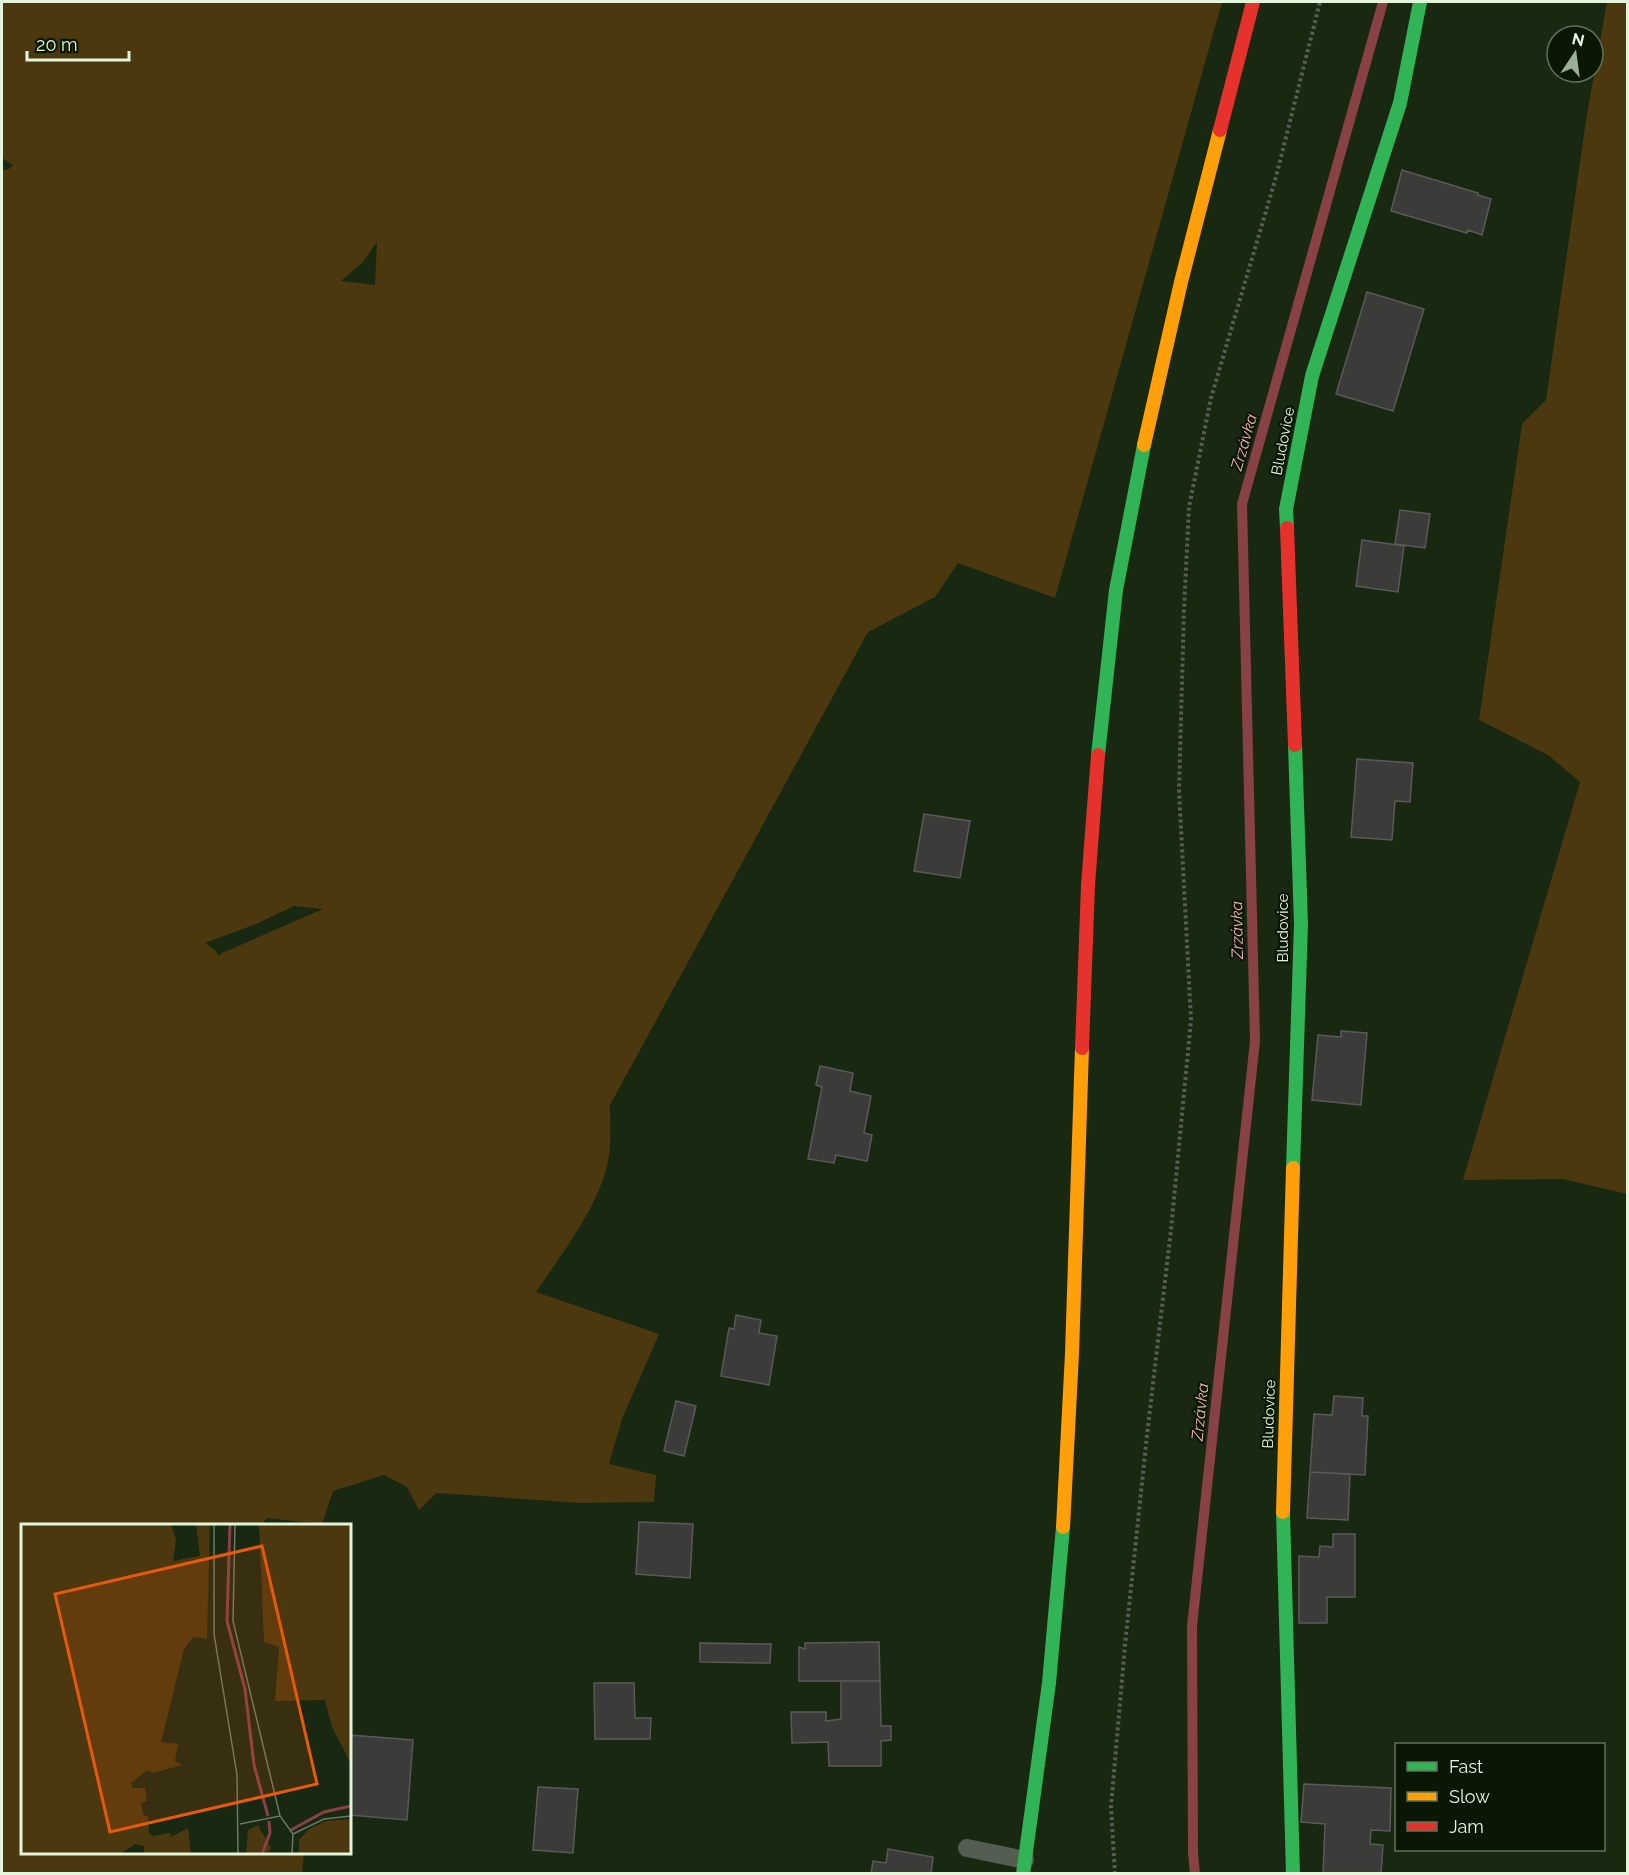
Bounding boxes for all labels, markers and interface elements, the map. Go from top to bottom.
scale bar [27,24,129,62]
north arrow [1545,24,1605,84]
text: N [1570,29,1586,51]
text: 20 m [36,34,78,55]
street label: Bludovice [1268,405,1298,477]
water label: Zrzávka [1227,411,1261,473]
street label: Bludovice [1274,893,1292,963]
water label: Zrzávka [1227,901,1247,960]
street label: Bludovice [1259,1379,1279,1449]
water label: Zrzávka [1187,1382,1213,1443]
inset map [21,1524,351,1854]
legend [1395,1743,1605,1851]
text: Fast [1449,1756,1483,1777]
text: Slow [1449,1786,1490,1807]
text: Jam [1449,1816,1484,1837]

